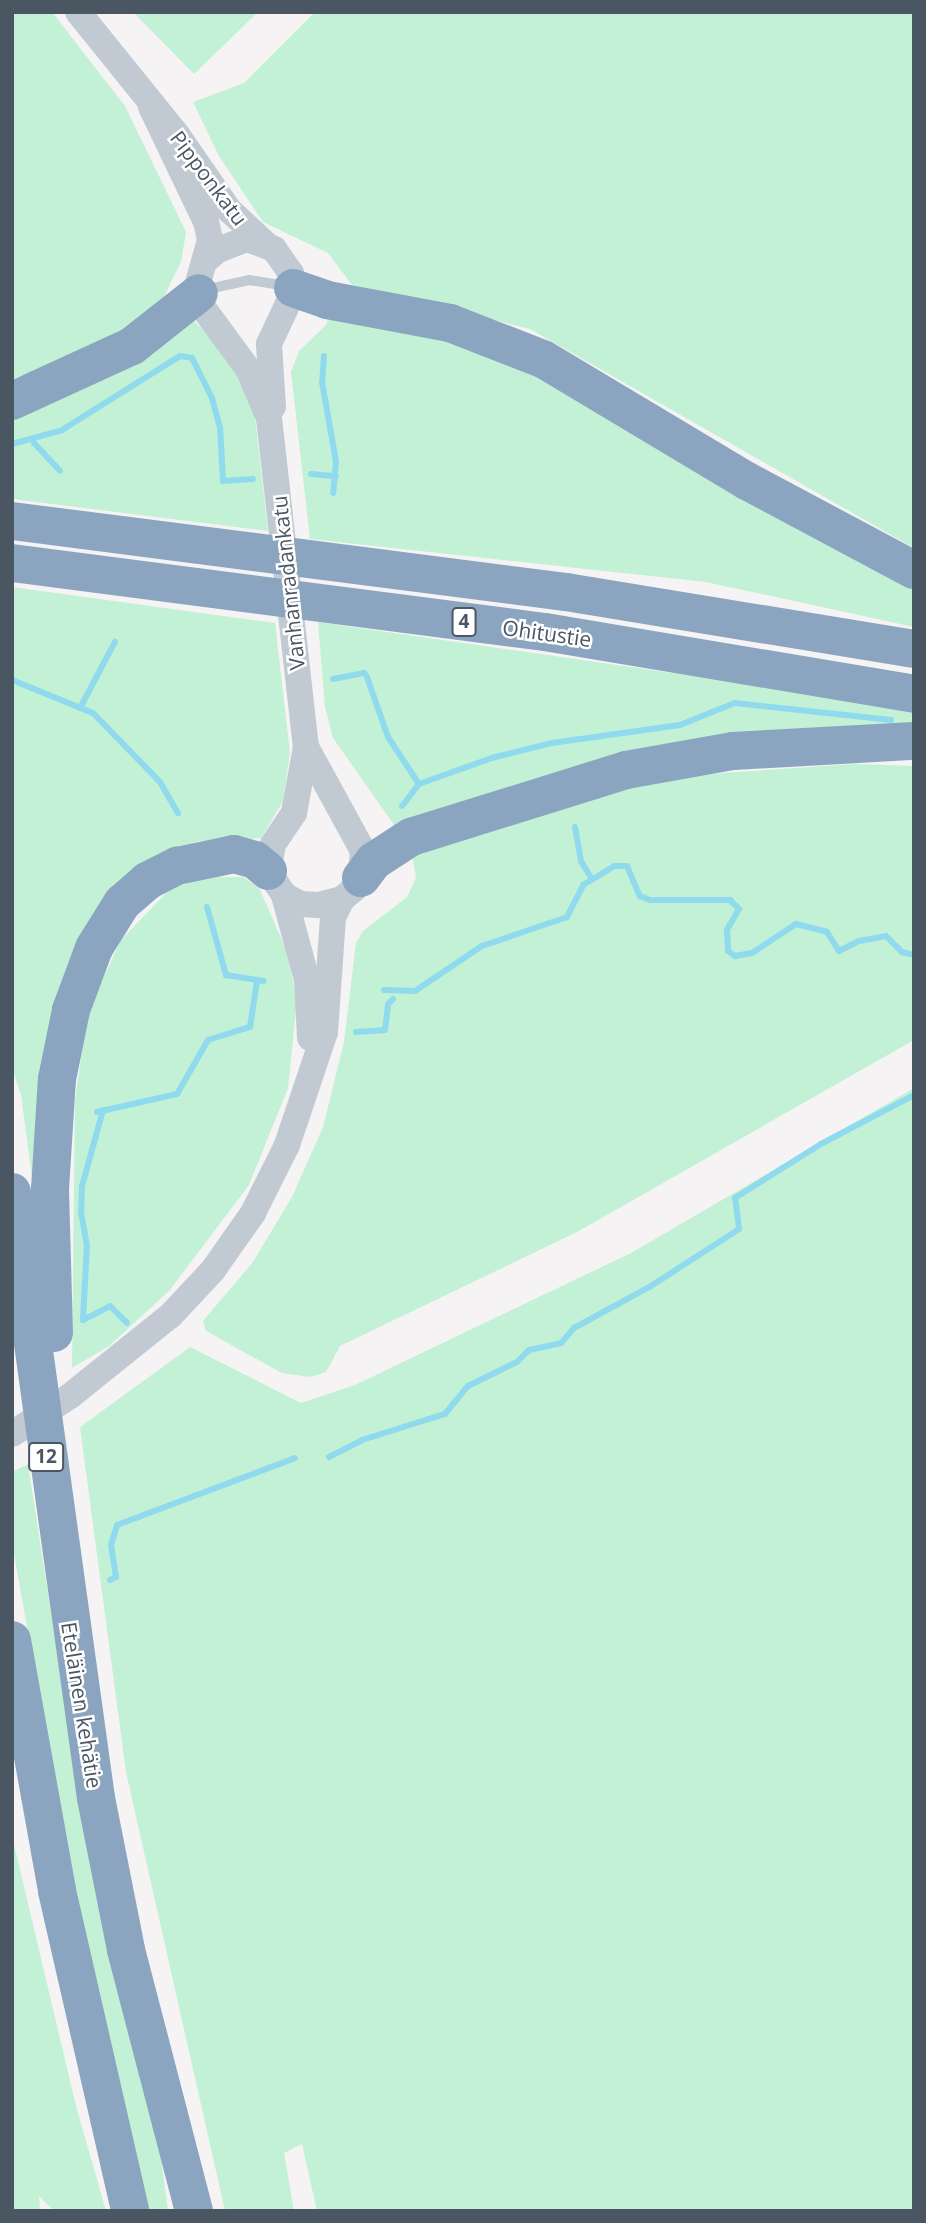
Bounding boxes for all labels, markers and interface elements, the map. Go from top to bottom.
street label: Pipponkatu [165,126,253,230]
street label: Vanhanradankatu [266,495,310,671]
road number: 4 [450,607,478,638]
street label: Ohitustie [501,614,593,652]
road number: 12 [27,1442,65,1472]
street label: Eteläinen kehätie [56,1620,108,1790]

